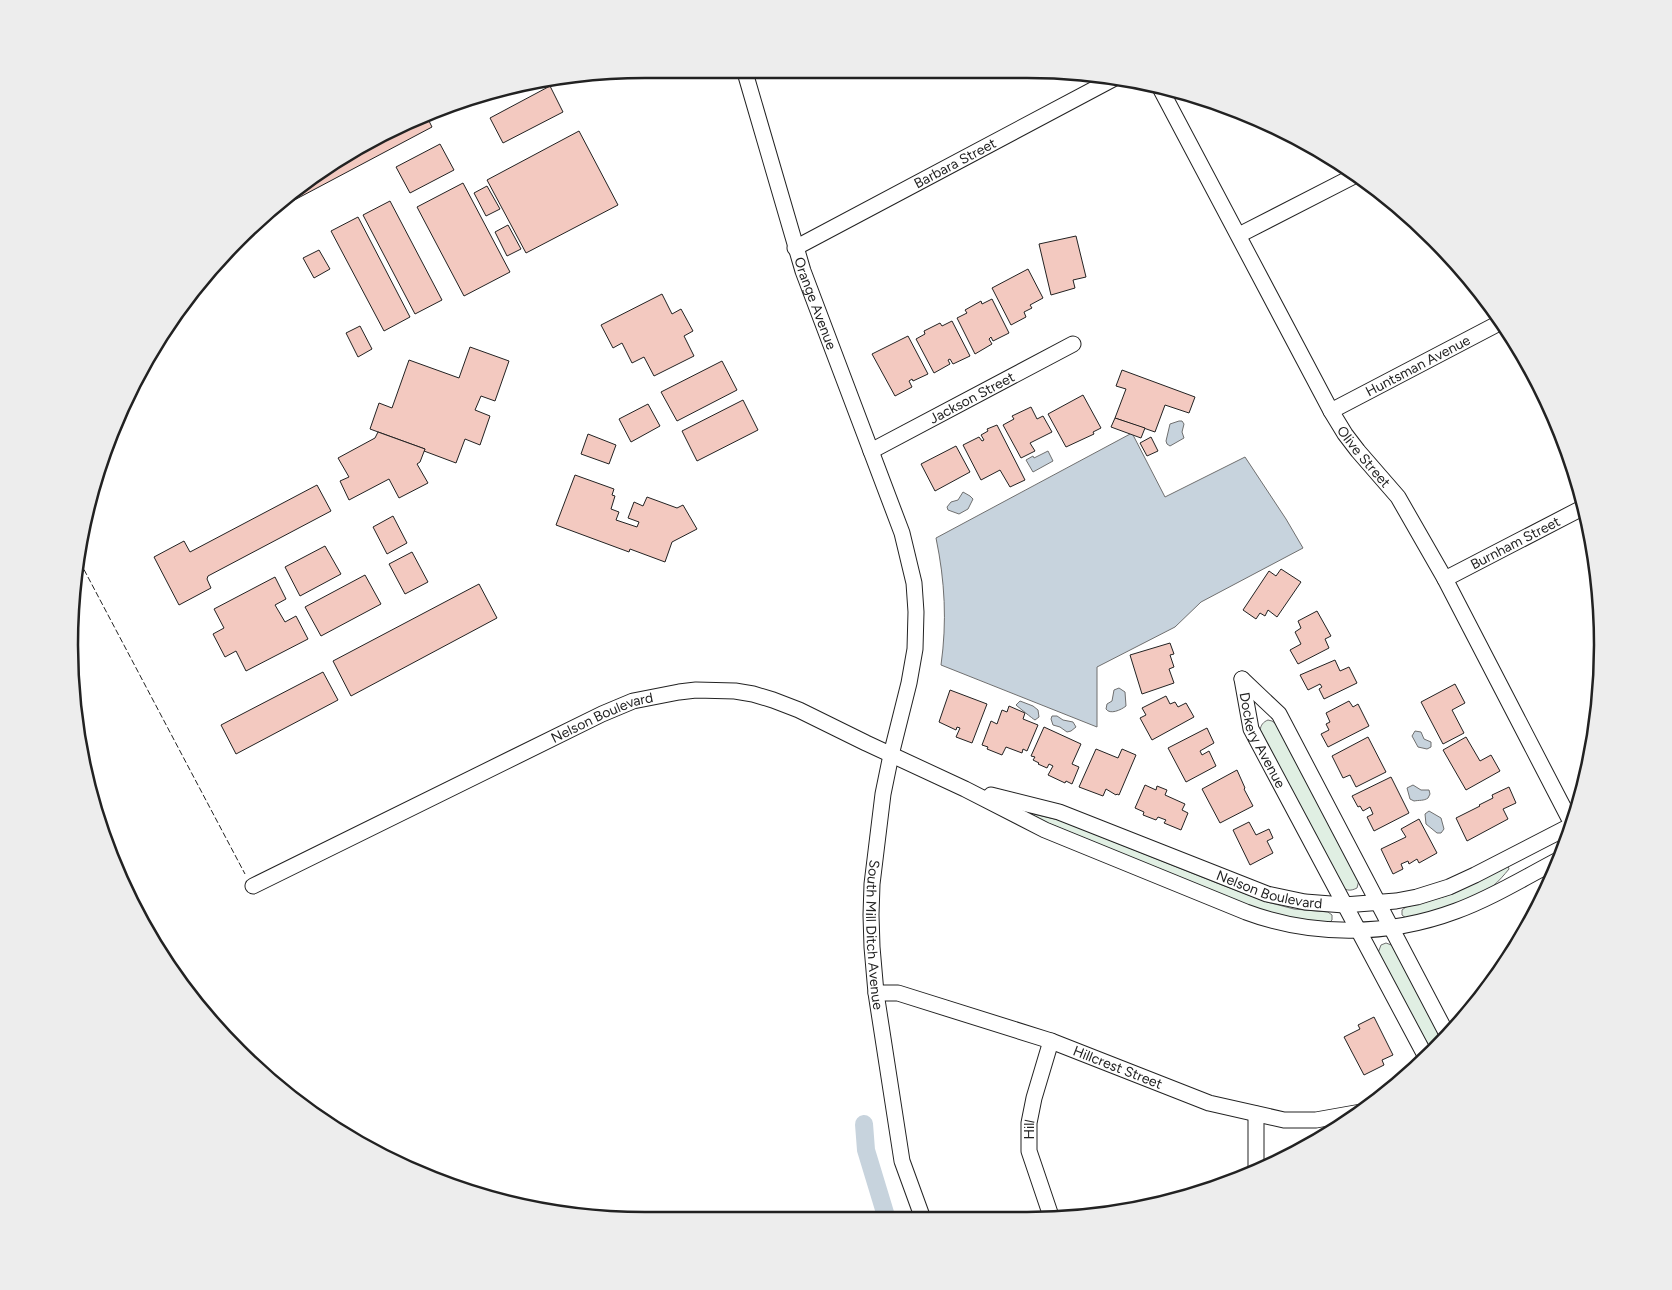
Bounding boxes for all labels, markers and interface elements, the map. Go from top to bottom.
street label: Barbara Street [911,134,999,192]
street label: Orange Avenue [791,255,840,352]
street label: Huntsman Avenue [1363,331,1473,400]
street label: Jackson Street [926,368,1017,427]
street label: Olive Street [1334,423,1394,491]
street label: Burnham Street [1468,512,1563,573]
street label: Nelson Boulevard [548,689,654,746]
street label: Dockery Avenue [1236,691,1289,791]
street label: South Mill Ditch Avenue [862,859,887,1011]
street label: Nelson Boulevard [1214,866,1323,912]
street label: Hillcrest Street [1071,1042,1165,1092]
street label: Hill [1021,1118,1038,1140]

